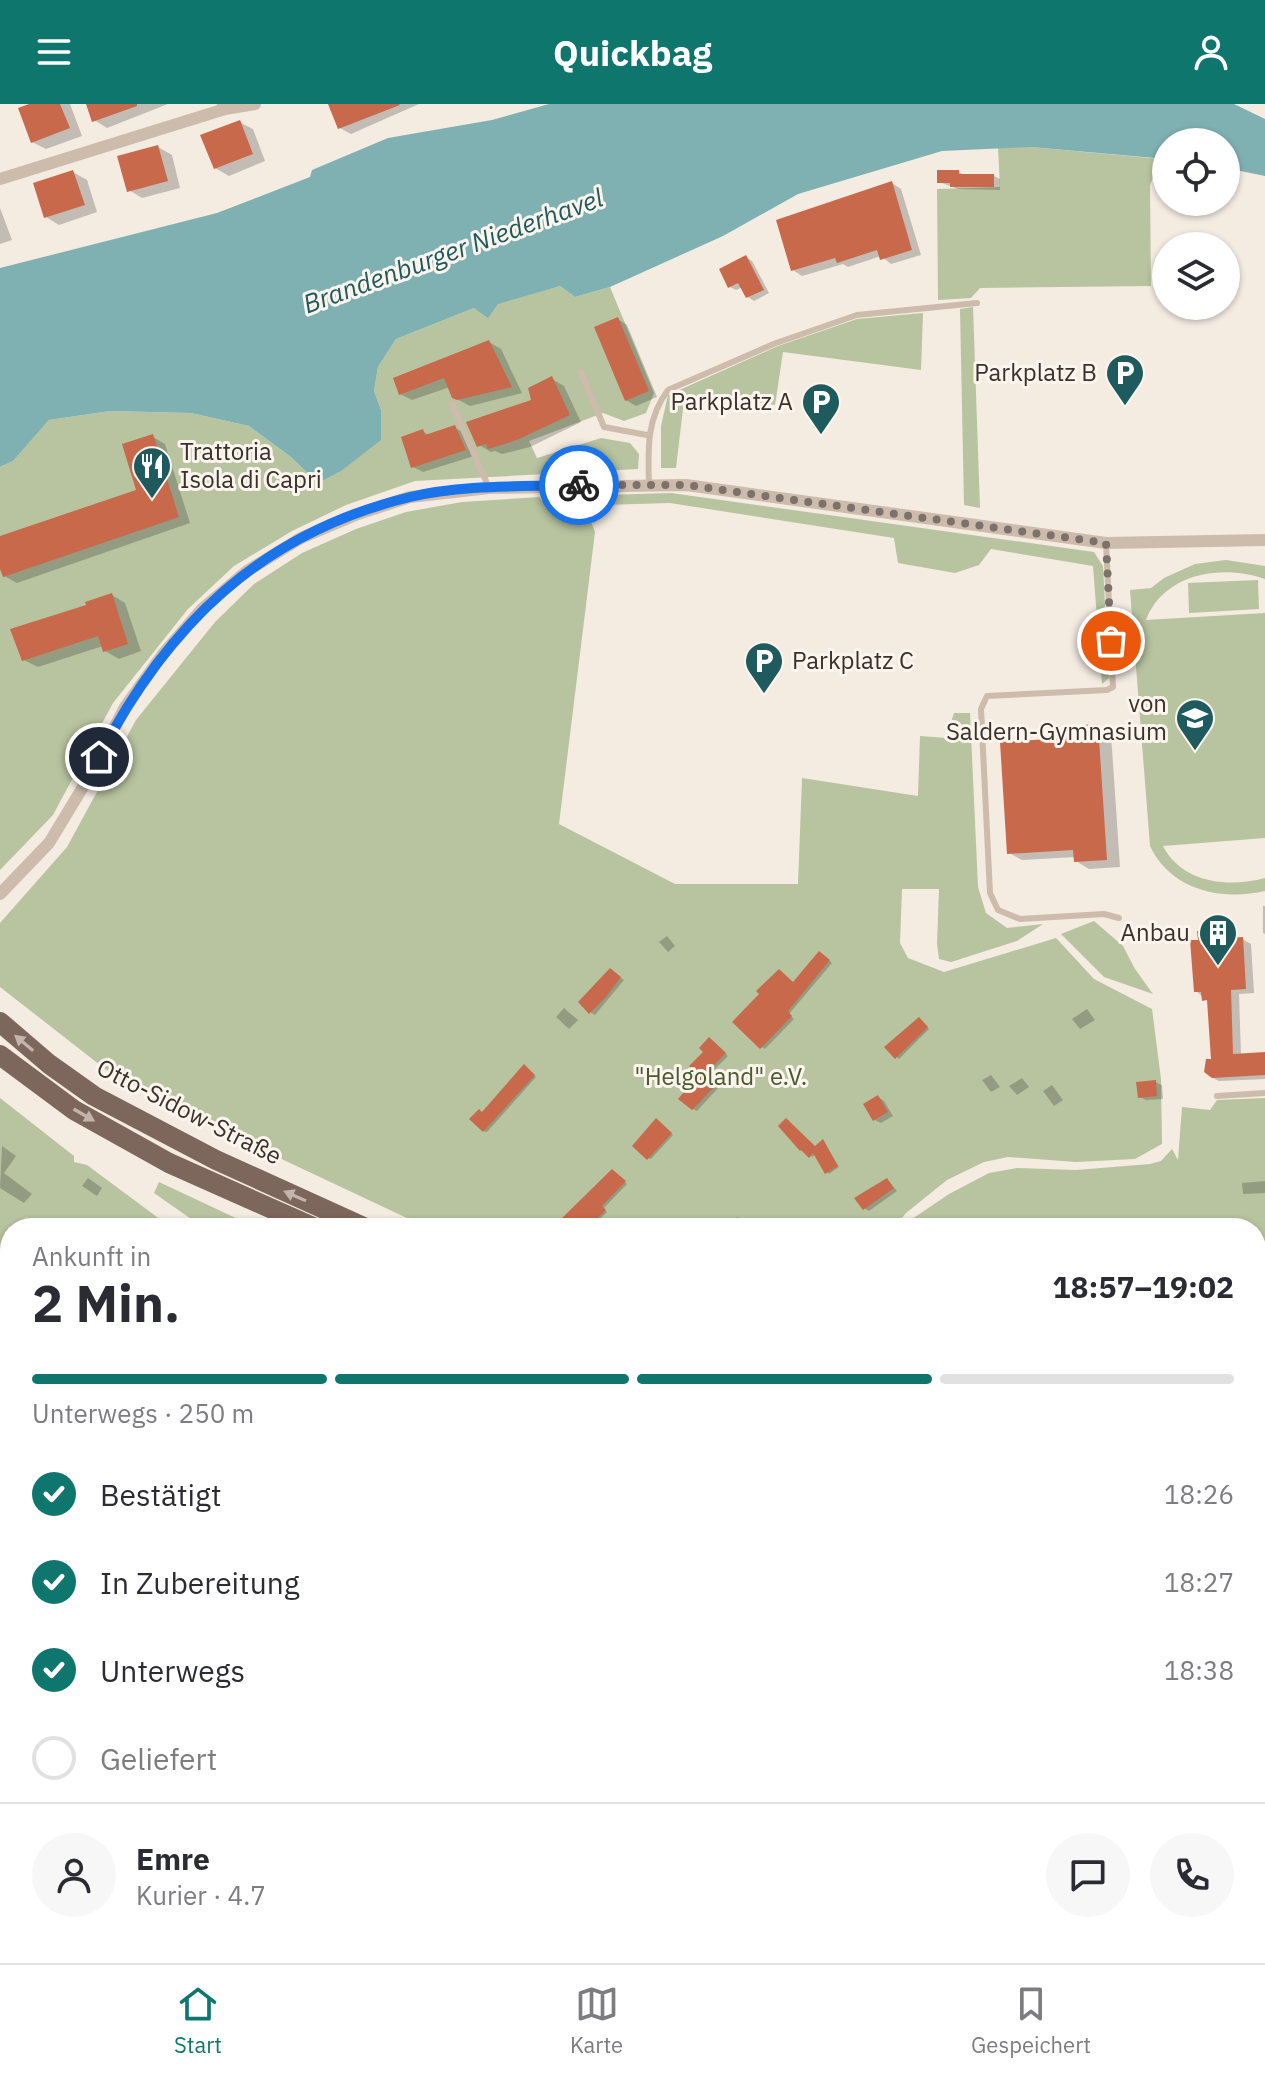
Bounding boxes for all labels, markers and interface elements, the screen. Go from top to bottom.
text: Quickbag [553,29,712,76]
icon: menu [32,30,76,74]
icon: person [1189,30,1233,74]
map controls [1152,128,1240,320]
button: locate [1152,128,1240,216]
water label: Brandenburger Niederhavel [298,180,607,320]
button: layers [1152,232,1240,320]
parking icon: Parkplatz B [1104,352,1146,407]
place label: Parkplatz B [974,356,1097,388]
parking icon: Parkplatz A [800,381,842,436]
place label: Parkplatz A [671,385,793,417]
place label: Trattoria Isola di Capri [180,435,322,495]
restaurant icon: Trattoria Isola di Capri [131,445,173,500]
courier [539,445,619,525]
icon: bike [557,463,601,507]
pin [1077,607,1145,675]
icon: bag [1089,619,1133,663]
parking icon: Parkplatz C [743,640,785,695]
place label: Parkplatz C [792,644,914,676]
place label: von Saldern-Gymnasium [946,687,1167,747]
school or university icon: von Saldern-Gymnasium [1174,697,1216,752]
pin [65,723,133,791]
icon: home [77,735,121,779]
building icon: Anbau [1197,912,1239,967]
place label: Anbau [1121,916,1190,948]
one-way arrow [15,1035,35,1052]
street label: Otto-Sidow-Straße [92,1051,287,1172]
park label: "Helgoland" e.V. [635,1060,807,1092]
one-way arrow [73,1108,95,1122]
one-way arrow [283,1189,307,1203]
text: Ankunft in [32,1239,151,1273]
text: 18:57–19:02 [1053,1267,1234,1306]
text: 2 Min. [32,1269,180,1336]
text: Unterwegs · 250 m [32,1396,254,1430]
icon: check [32,1472,76,1516]
text: Bestätigt [100,1475,221,1514]
text: 18:26 [1164,1477,1234,1511]
icon: check [32,1560,76,1604]
text: In Zubereitung [100,1563,300,1602]
text: 18:27 [1164,1565,1234,1599]
icon: check [32,1648,76,1692]
text: Unterwegs [100,1651,245,1690]
text: 18:38 [1164,1653,1234,1687]
text: Geliefert [100,1739,217,1778]
button: person [32,1833,116,1917]
button: chat [1046,1833,1130,1917]
button: phone [1150,1833,1234,1917]
text: Emre [136,1839,210,1878]
text: Kurier · 4.7 [136,1878,266,1912]
tab: Start [174,1982,222,2059]
tab: Karte [570,1982,623,2059]
tab: Gespeichert [971,1982,1091,2059]

